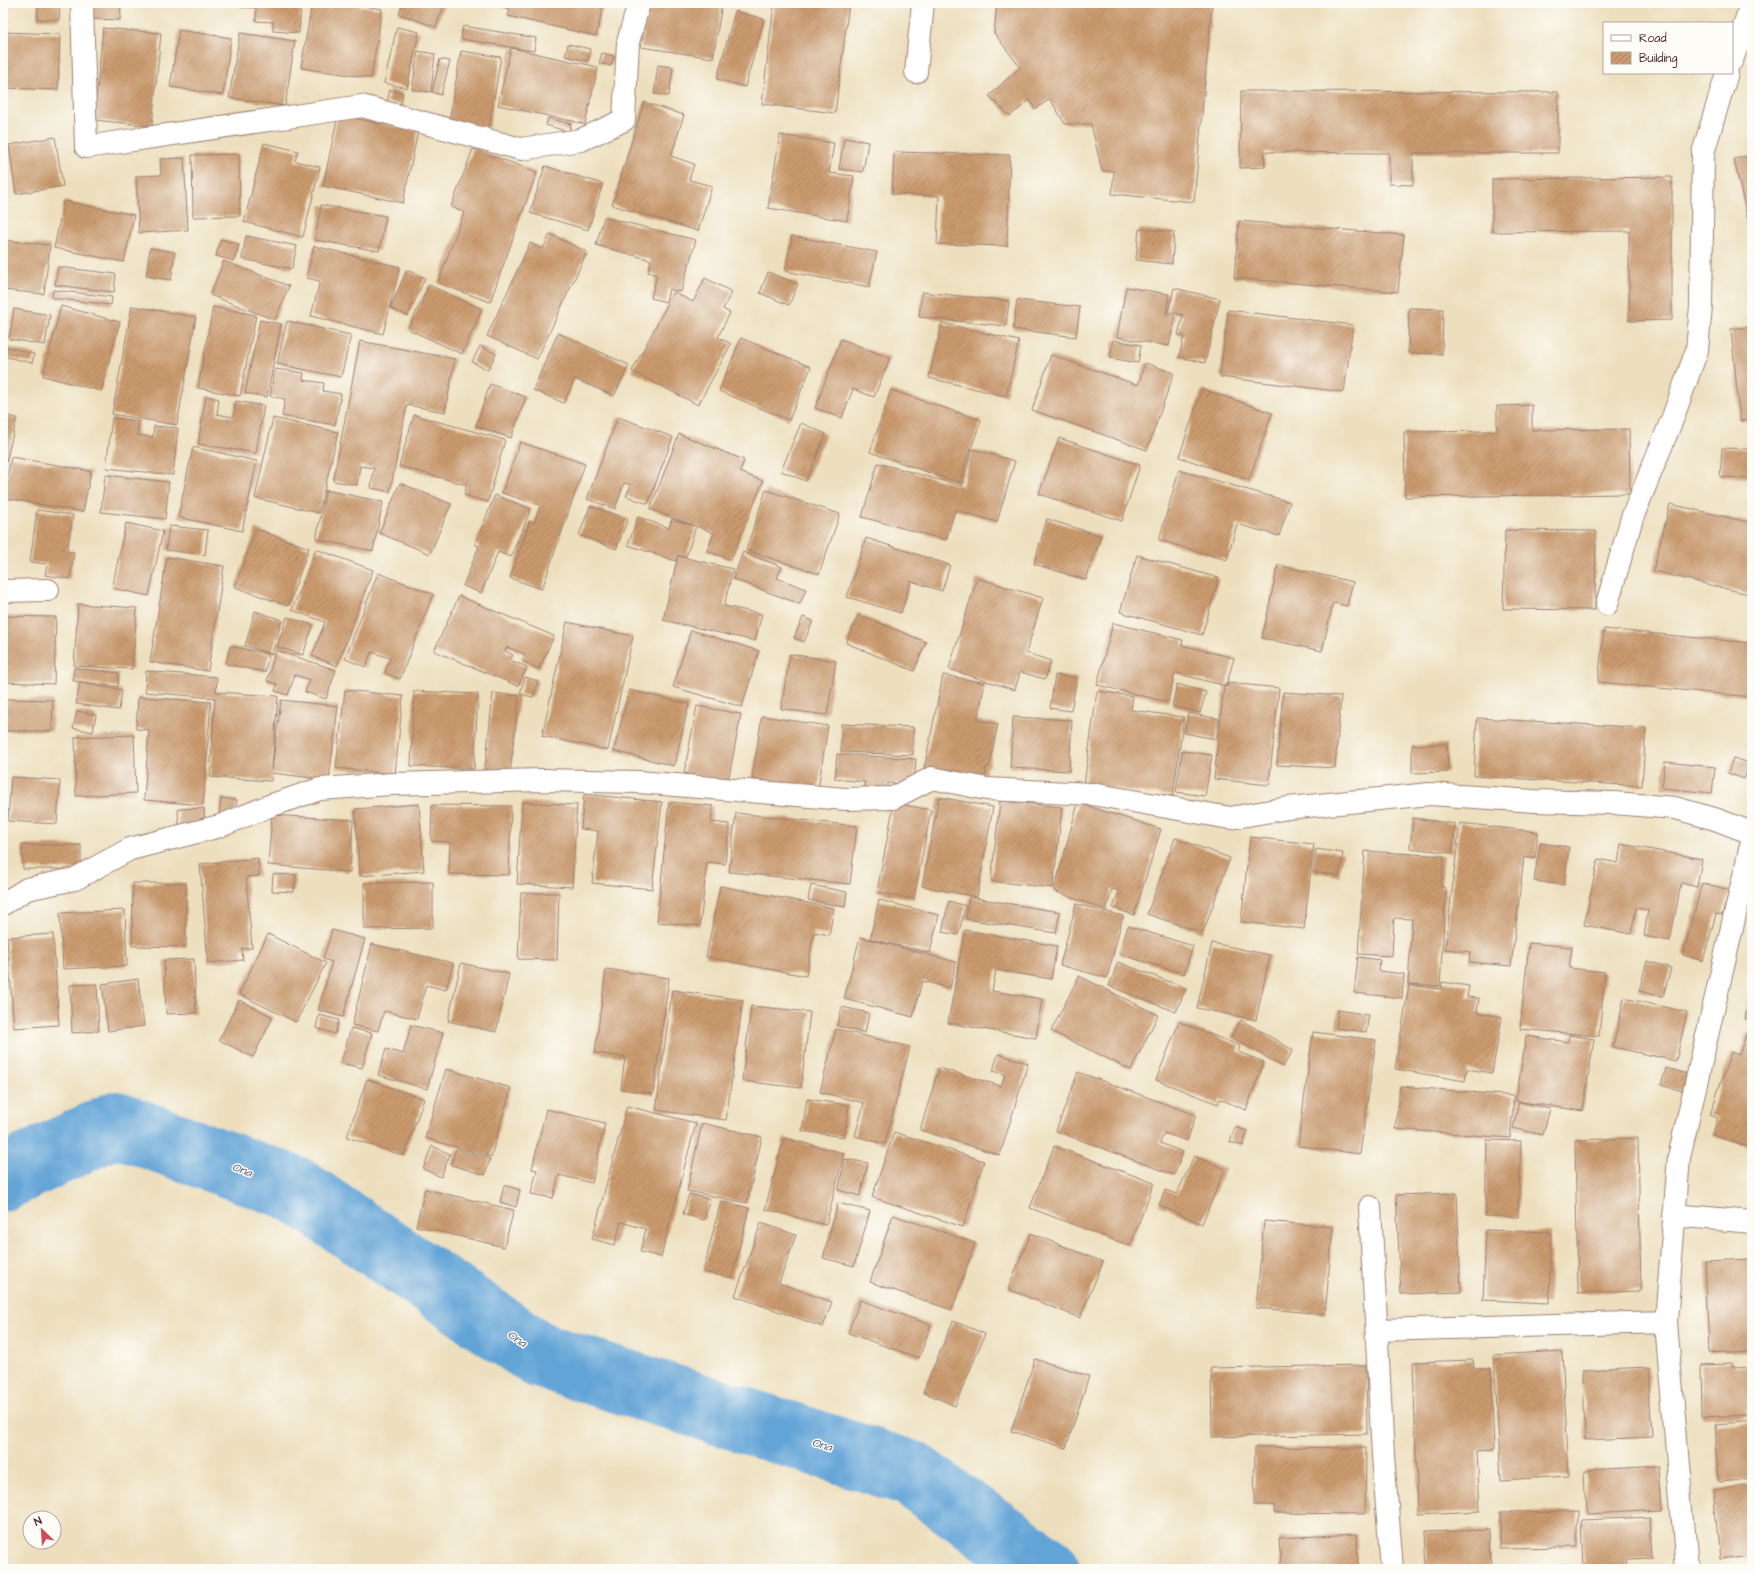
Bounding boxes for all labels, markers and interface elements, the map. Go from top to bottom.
legend [1603,22,1733,74]
text: Road [1639,30,1667,47]
text: Building [1639,50,1677,68]
water label: Ona [230,1159,255,1182]
water label: Ona [504,1326,531,1352]
water label: Ona [810,1434,835,1456]
north arrow [22,1510,62,1550]
text: N [32,1513,44,1530]

